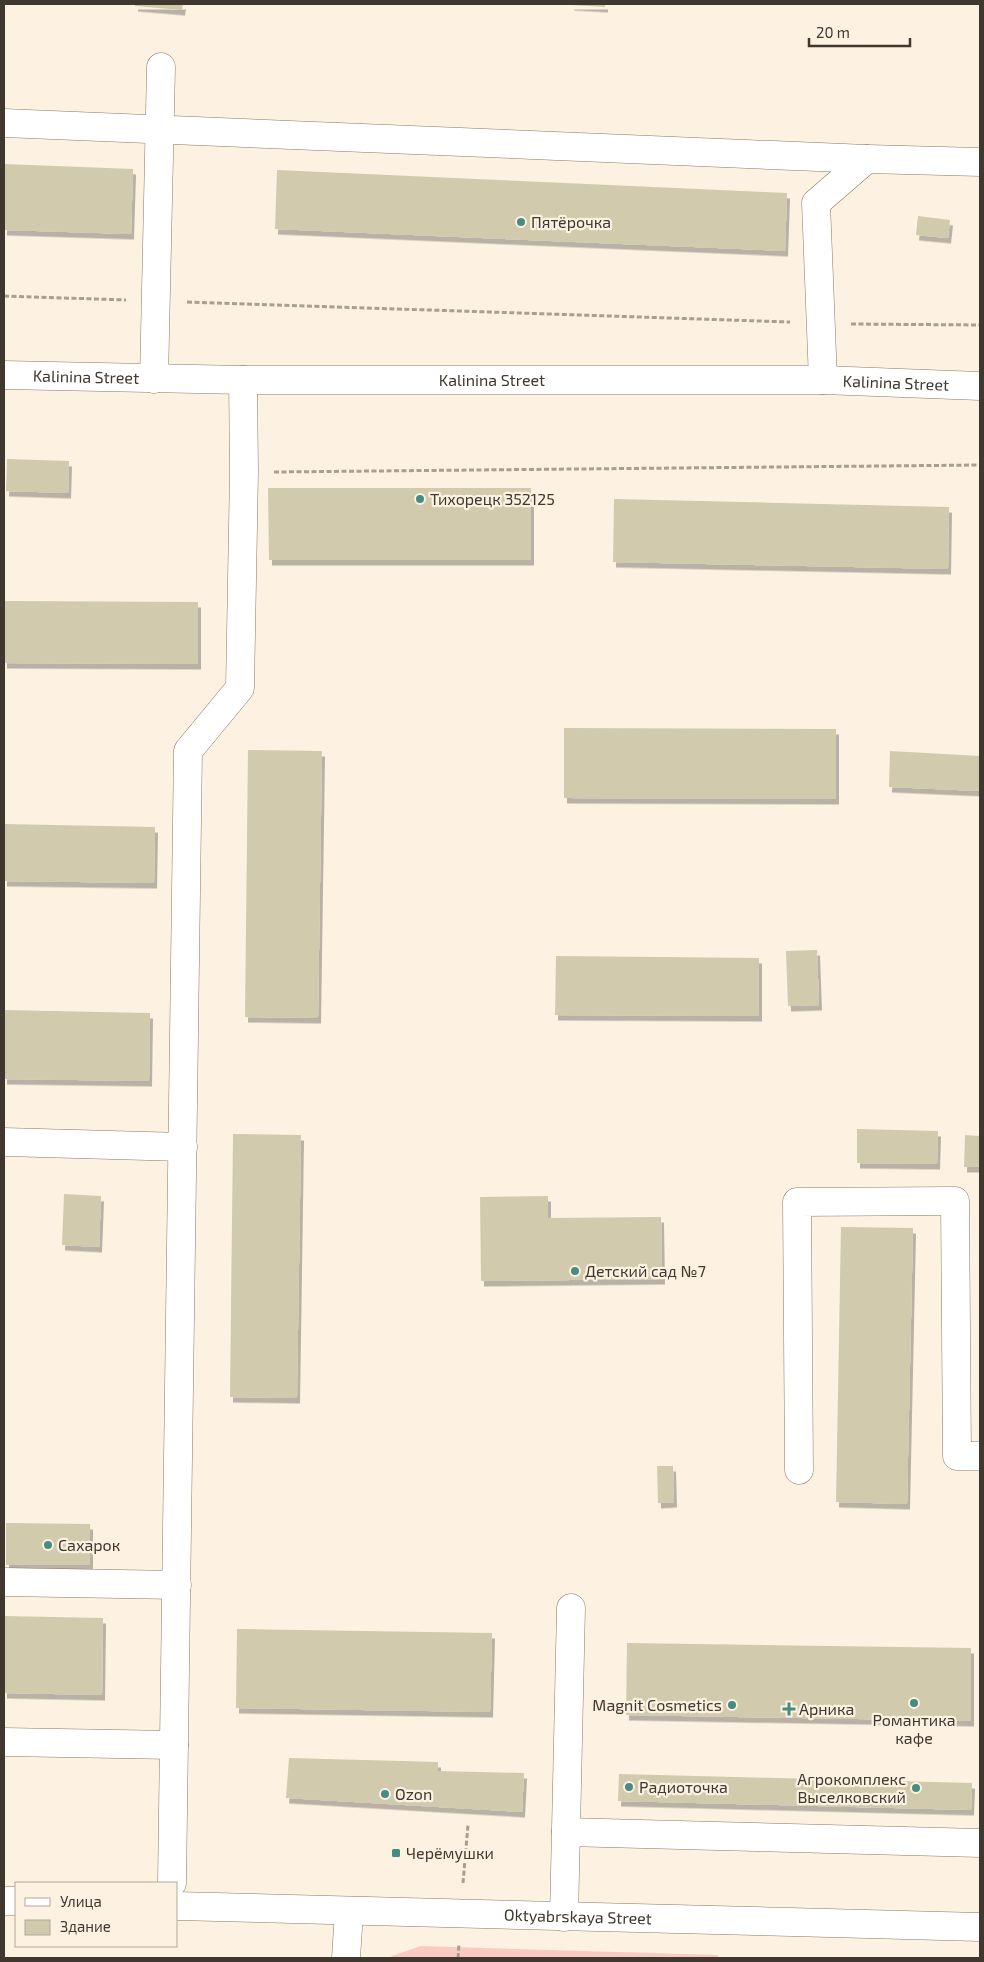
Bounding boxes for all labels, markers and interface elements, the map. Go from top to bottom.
scale bar [809,15,910,47]
text: 20 m [816,23,850,41]
place label: Пятёрочка [531,212,611,231]
marker: Пятёрочка [515,216,527,228]
street label: Kalinina Street [33,366,139,387]
street label: Kalinina Street [439,370,545,389]
street label: Kalinina Street [842,371,949,394]
place label: Тихорецк 352125 [430,489,555,508]
marker: Тихорецк 352125 [414,493,426,505]
place label: Детский сад №7 [585,1261,706,1280]
marker: Детский сад №7 [569,1265,581,1277]
place label: Сахарок [58,1535,121,1554]
marker: Сахарок [42,1539,54,1551]
place label: Magnit Cosmetics [592,1695,722,1714]
marker: Романтика кафе [908,1697,920,1709]
marker: Magnit Cosmetics [726,1699,738,1711]
place label: Арника [799,1699,854,1718]
marker: Арника [783,1703,795,1715]
place label: Романтика кафе [872,1710,956,1747]
place label: Агрокомплекс Выселковский [797,1769,906,1806]
place label: Радиоточка [639,1777,728,1796]
marker: Радиоточка [623,1781,635,1793]
marker: Агрокомплекс Выселковский [910,1782,922,1794]
place label: Ozon [395,1784,432,1803]
marker: Ozon [379,1788,391,1800]
place label: Черёмушки [406,1843,494,1863]
marker: Черёмушки [390,1847,402,1859]
legend [15,1882,178,1947]
text: Улица [60,1892,102,1910]
street label: Oktyabrskaya Street [504,1905,652,1927]
text: Здание [60,1917,111,1935]

